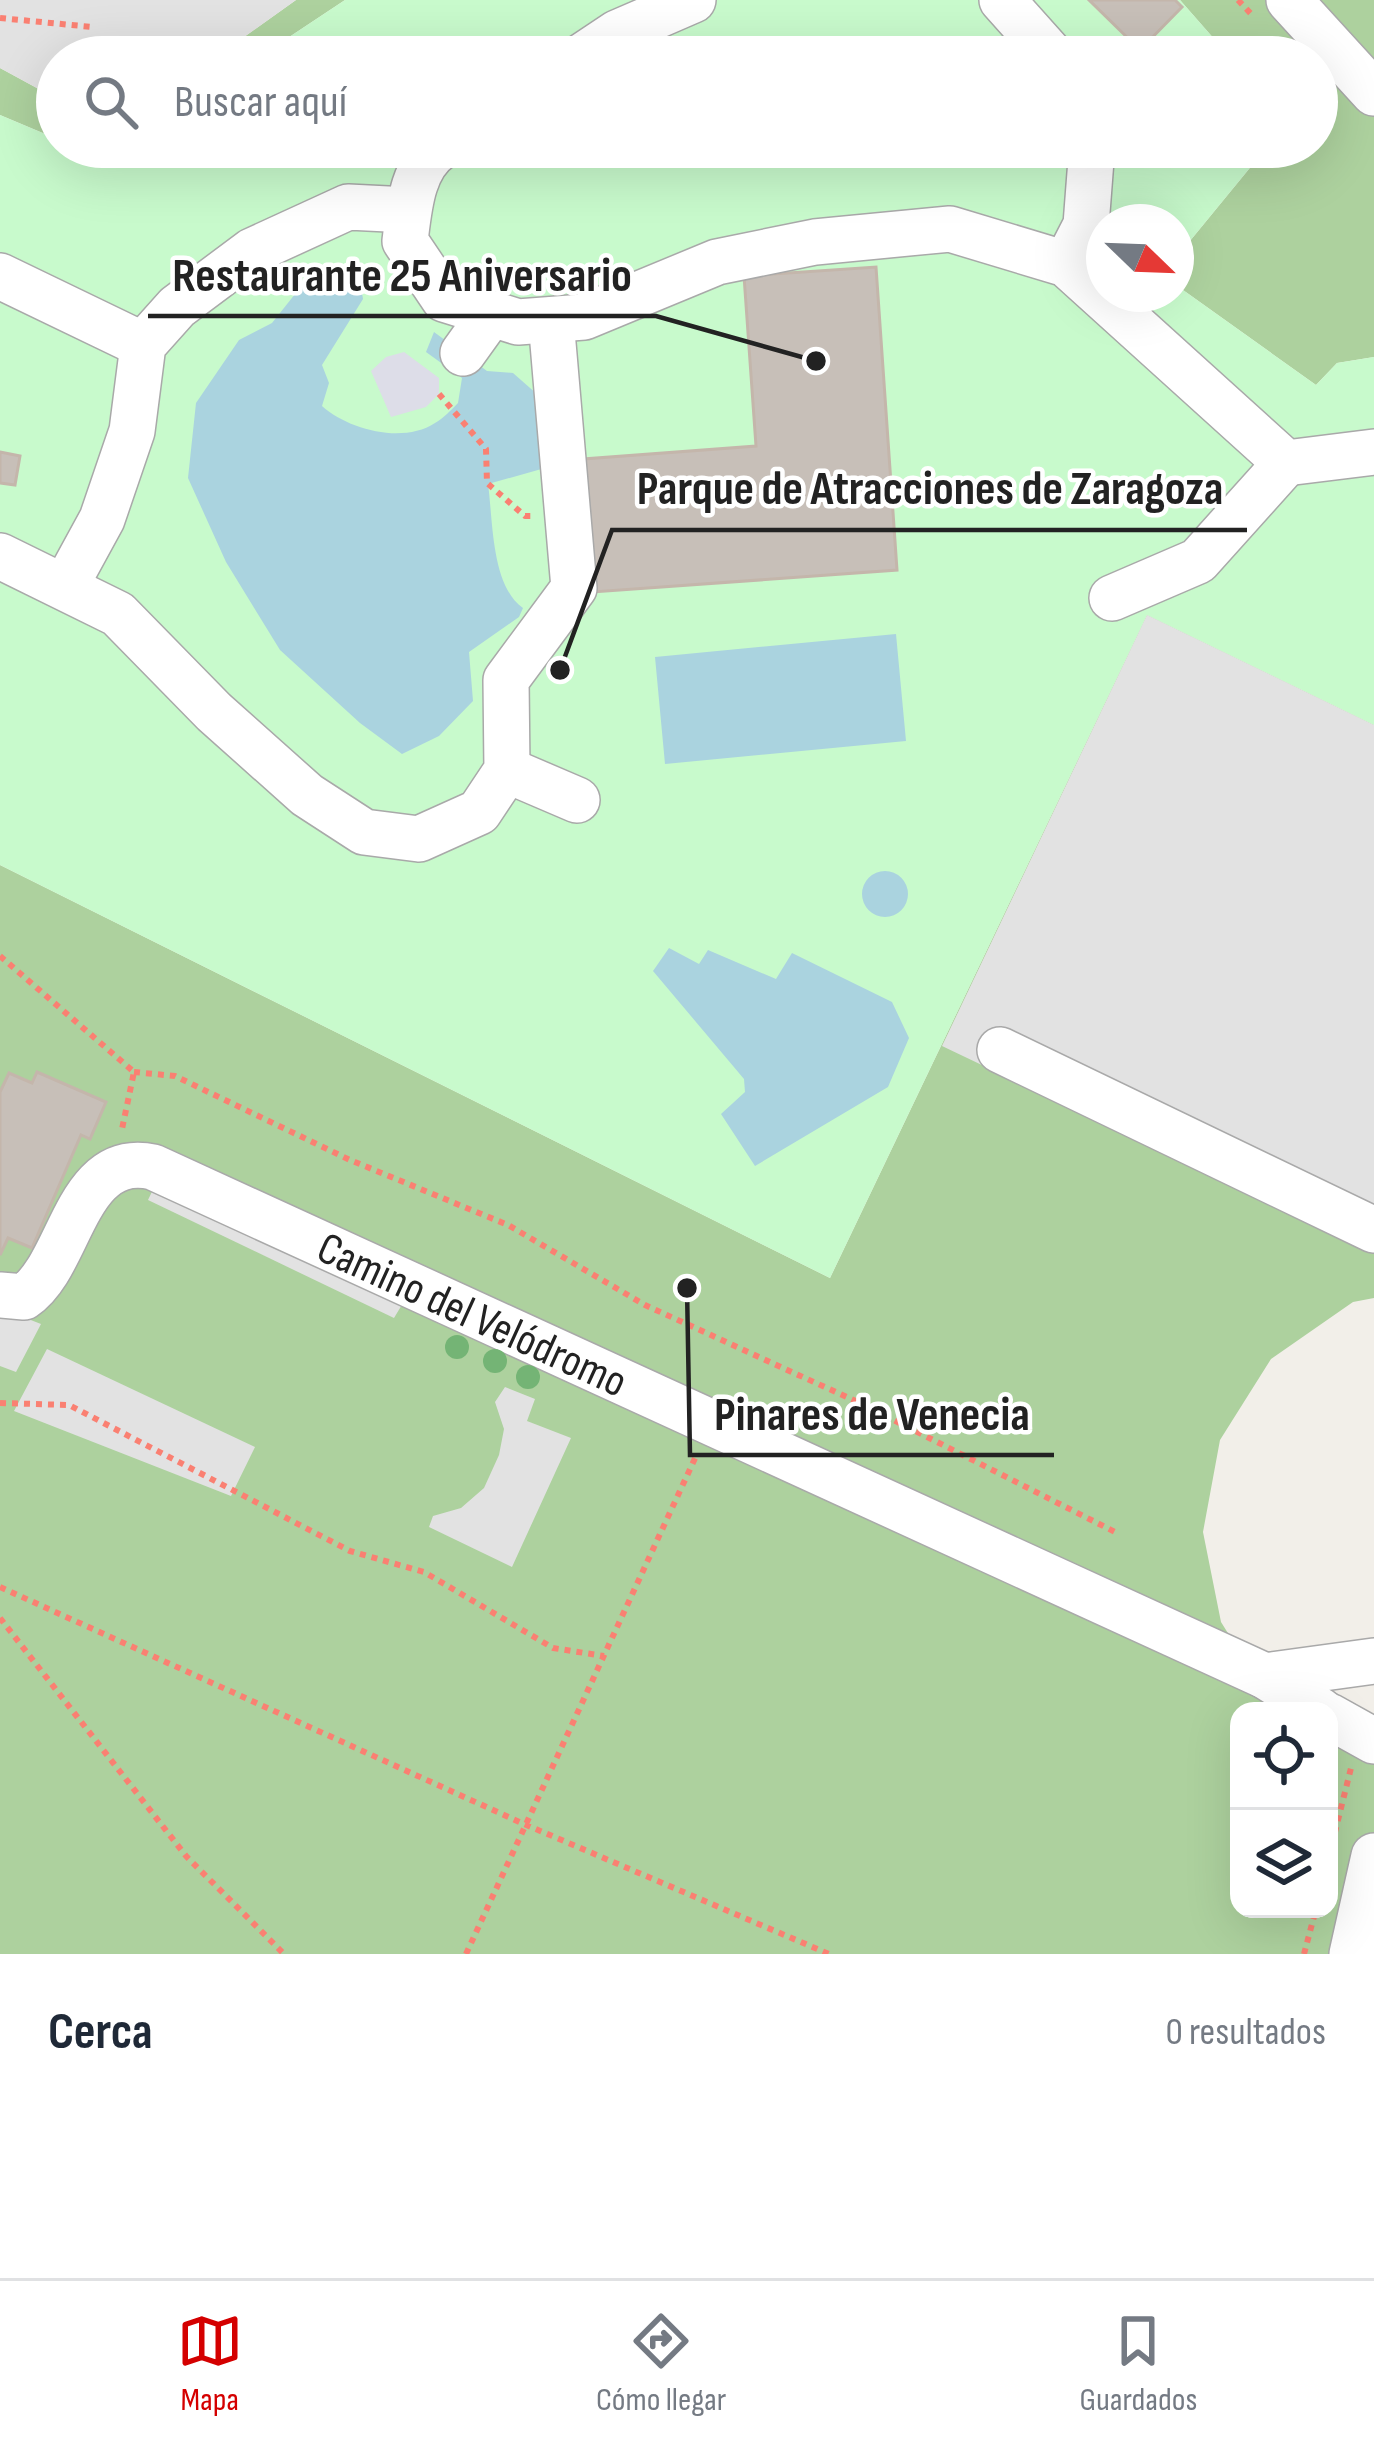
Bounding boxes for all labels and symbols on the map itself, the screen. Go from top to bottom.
north arrow [1086,204,1194,312]
callout: Restaurante 25 Aniversario [148,232,656,316]
text: Restaurante 25 Aniversario [172,248,632,305]
callout: Parque de Atracciones de Zaragoza [612,446,1247,530]
text: Parque de Atracciones de Zaragoza [637,461,1223,518]
street label: Camino del Velódromo [308,1221,635,1410]
callout: Pinares de Venecia [690,1371,1054,1455]
text: Pinares de Venecia [714,1387,1030,1444]

